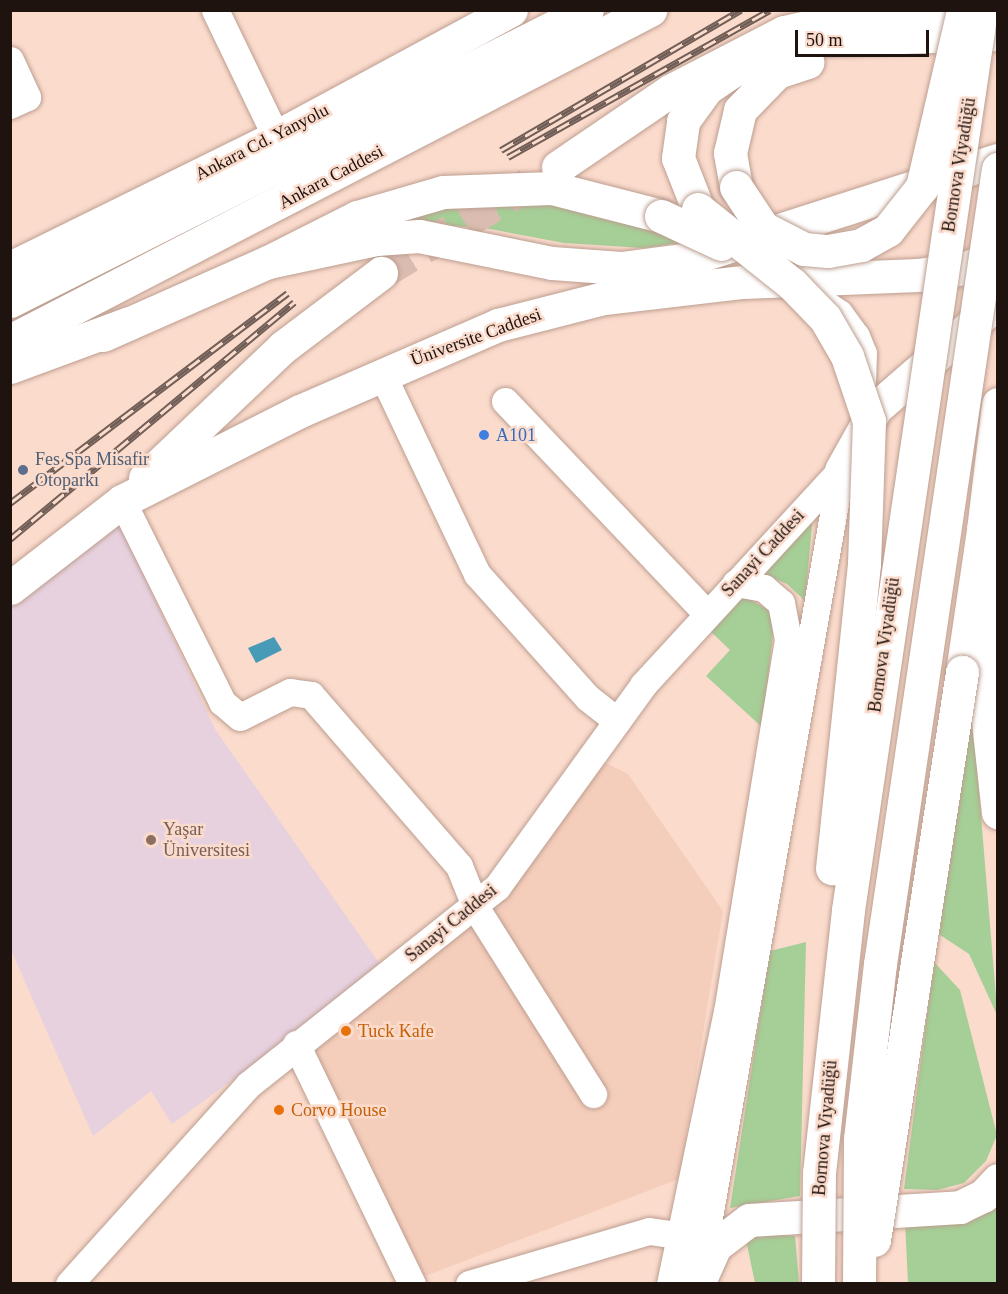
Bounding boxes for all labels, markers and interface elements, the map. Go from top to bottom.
scale bar [798,18,932,56]
text: 50 m [806,30,843,50]
street label: Bornova Viyadüğü [938,96,980,234]
street label: Ankara Cd. Yanyolu [191,99,333,185]
street label: Ankara Caddesi [275,140,387,214]
street label: Üniversite Caddesi [408,303,544,371]
place label: A101 [496,424,536,446]
marker: A101 [477,428,491,442]
place label: Fes Spa Misafir Otoparkı [35,449,149,492]
marker: Fes Spa Misafir Otoparkı [16,463,30,477]
street label: Sanayi Caddesi [717,505,809,601]
street label: Bornova Viyadüğü [864,576,904,714]
place label: Yaşar Üniversitesi [163,819,250,862]
marker: Yaşar Üniversitesi [144,833,158,847]
street label: Sanayi Caddesi [401,880,501,966]
place label: Tuck Kafe [358,1020,434,1042]
marker: Tuck Kafe [339,1024,353,1038]
street label: Bornova Viyadüğü [808,1059,842,1197]
place label: Corvo House [291,1099,386,1121]
marker: Corvo House [272,1103,286,1117]

